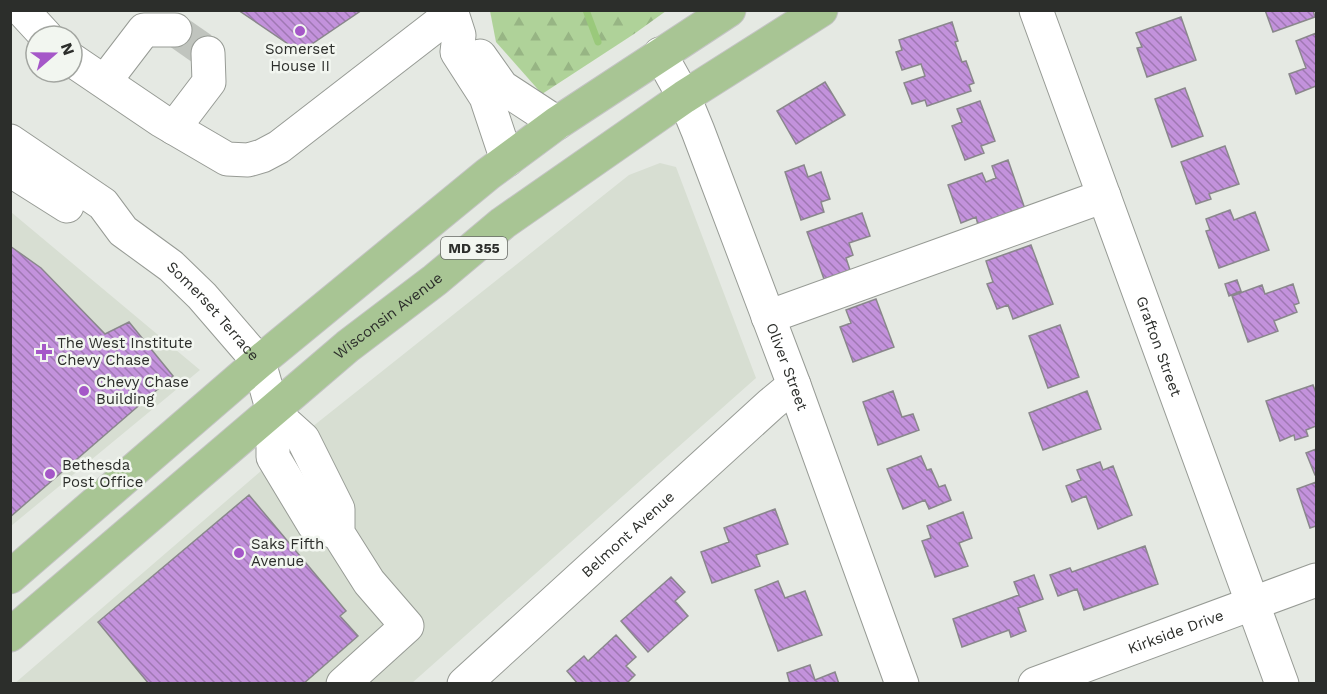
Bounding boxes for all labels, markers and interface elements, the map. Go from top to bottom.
north arrow [24,24,84,84]
marker: Somerset House II [293,24,307,38]
text: N [57,40,79,58]
place label: Somerset House II [265,40,336,75]
road number: MD 355 [441,237,507,259]
street label: Somerset Terrace [163,258,263,365]
street label: Wisconsin Avenue [330,269,446,363]
street label: Grafton Street [1132,294,1185,400]
street label: Oliver Street [762,320,812,414]
place label: The West Institute Chevy Chase [57,334,193,369]
marker: The West Institute Chevy Chase [35,343,53,361]
place label: Chevy Chase Building [96,373,189,408]
marker: Chevy Chase Building [77,384,91,398]
place label: Bethesda Post Office [62,456,143,491]
marker: Bethesda Post Office [43,467,57,481]
street label: Belmont Avenue [578,488,678,581]
place label: Saks Fifth Avenue [251,535,324,570]
marker: Saks Fifth Avenue [232,546,246,560]
street label: Kirkside Drive [1125,606,1226,658]

